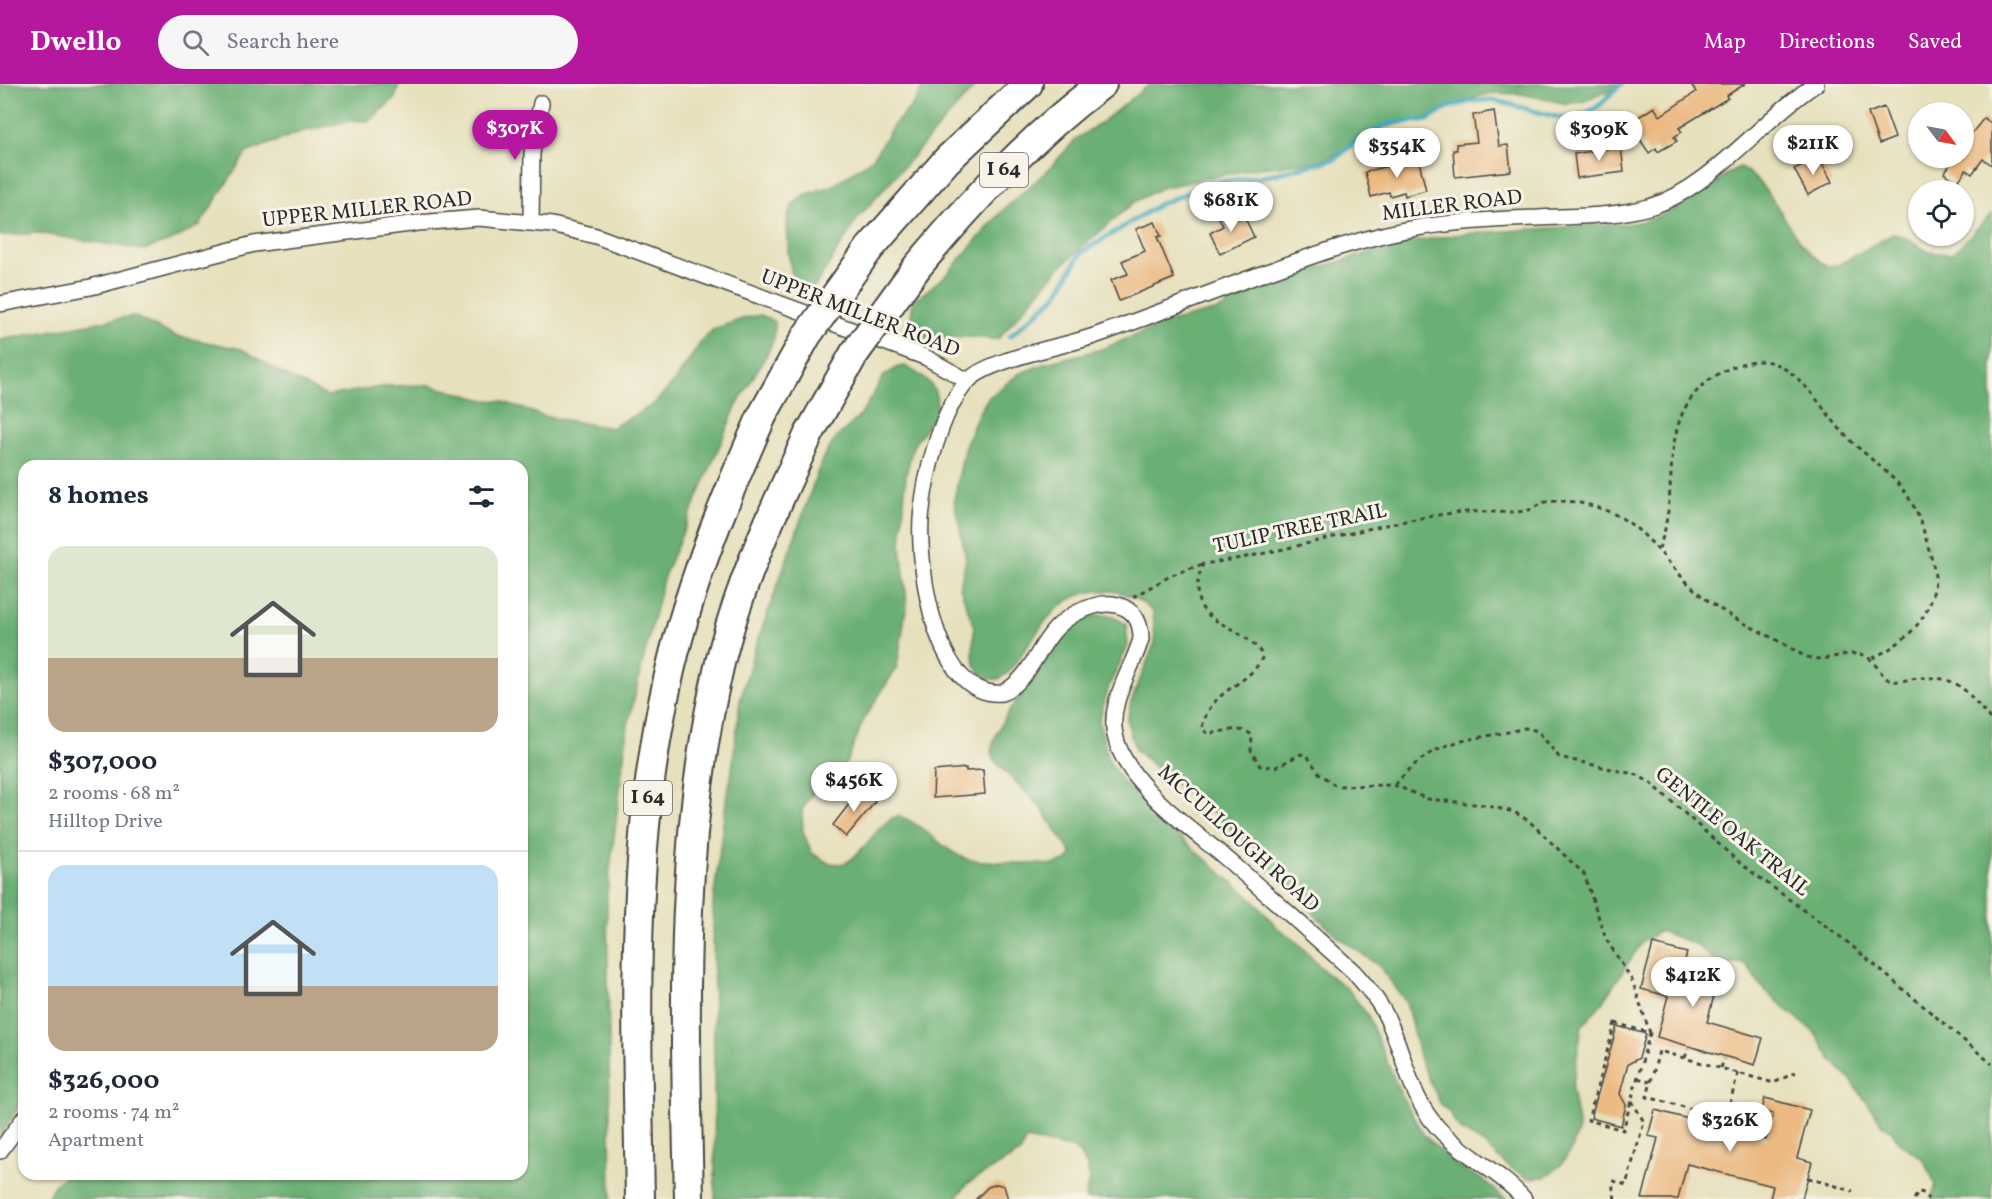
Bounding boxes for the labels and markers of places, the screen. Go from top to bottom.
pin: $307K [473,110,557,161]
pin: $309K [1557,111,1641,162]
pin: $211K [1771,125,1855,176]
pin: $354K [1355,128,1439,179]
pin: $681K [1189,182,1273,233]
pin: $456K [812,762,896,813]
pin: $412K [1651,957,1735,1008]
pin: $326K [1688,1102,1772,1153]

